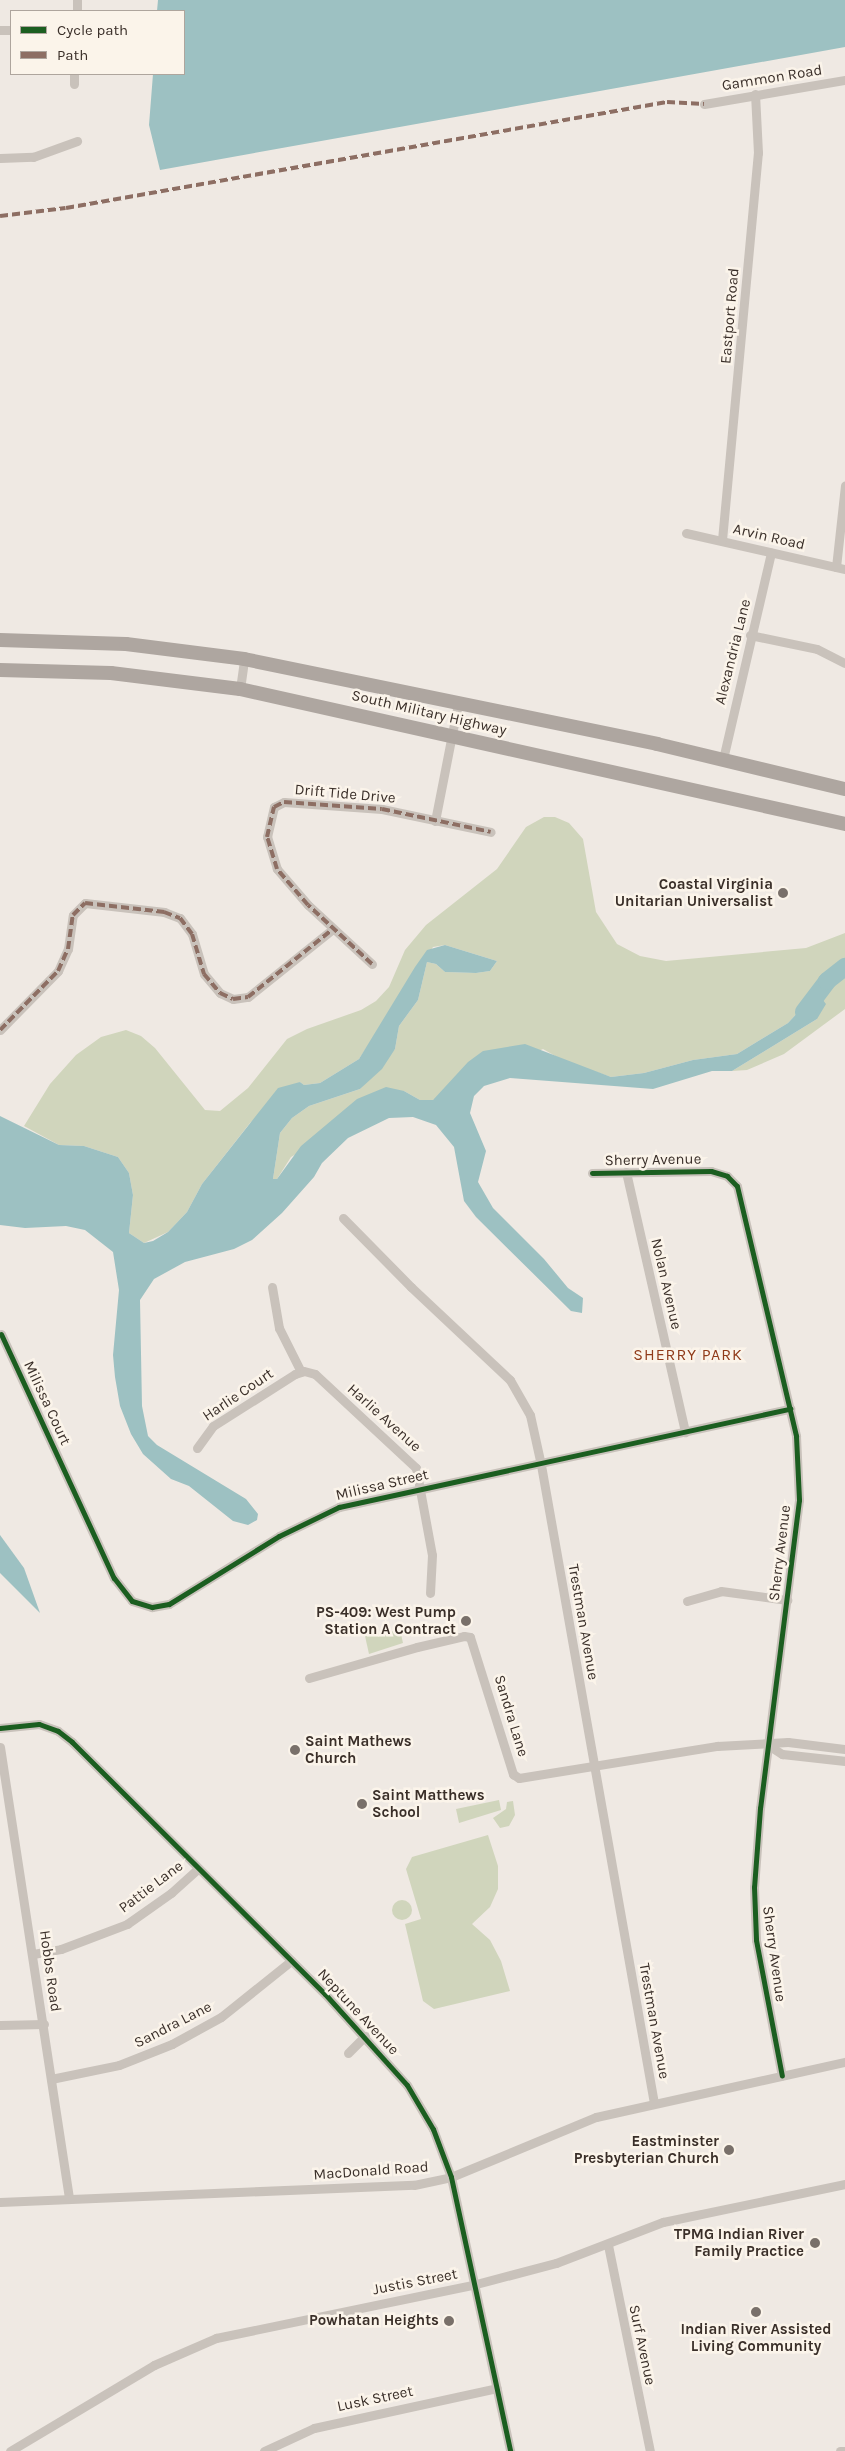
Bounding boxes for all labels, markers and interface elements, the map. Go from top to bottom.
legend [10,10,185,75]
text: Cycle path [57,21,128,39]
text: Path [57,46,88,64]
street label: Gammon Road [721,61,823,95]
street label: Eastport Road [717,267,743,365]
street label: Arvin Road [731,520,807,554]
street label: Alexandria Lane [711,597,755,707]
street label: South Military Highway [350,686,508,740]
street label: Drift Tide Drive [294,781,396,807]
place label: Coastal Virginia Unitarian Universalist [615,875,773,910]
marker: Coastal Virginia Unitarian Universalist [777,887,789,899]
street label: Sherry Avenue [605,1150,701,1170]
street label: Nolan Avenue [647,1237,685,1331]
district label: SHERRY PARK [632,1345,744,1365]
street label: Milissa Court [20,1358,74,1448]
street label: Harlie Court [199,1365,277,1425]
street label: Harlie Avenue [343,1380,425,1456]
street label: Milissa Street [334,1466,430,1504]
street label: Sherry Avenue [765,1504,795,1602]
street label: Trestman Avenue [564,1563,602,1681]
place label: PS-409: West Pump Station A Contract [316,1603,456,1638]
marker: PS-409: West Pump Station A Contract [460,1615,472,1627]
street label: Sandra Lane [490,1673,532,1759]
place label: Saint Mathews Church [305,1732,412,1767]
marker: Saint Mathews Church [289,1744,301,1756]
place label: Saint Matthews School [372,1786,485,1821]
marker: Saint Matthews School [356,1798,368,1810]
street label: Pattie Lane [115,1857,187,1917]
street label: Sherry Avenue [758,1905,790,2003]
street label: Hobbs Road [35,1929,65,2013]
street label: Trestman Avenue [635,1962,673,2080]
street label: Neptune Avenue [314,1965,402,2059]
street label: Sandra Lane [131,1998,215,2052]
place label: Eastminster Presbyterian Church [574,2132,719,2167]
marker: Eastminster Presbyterian Church [723,2144,735,2156]
street label: MacDonald Road [313,2158,429,2184]
place label: TPMG Indian River Family Practice [674,2225,804,2260]
marker: TPMG Indian River Family Practice [808,2236,822,2250]
street label: Justis Street [371,2265,459,2299]
street label: Surf Avenue [625,2303,659,2387]
marker: Indian River Assisted Living Community [750,2306,762,2318]
place label: Powhatan Heights [309,2312,439,2330]
marker: Powhatan Heights [443,2315,455,2327]
place label: Indian River Assisted Living Community [680,2320,832,2355]
street label: Lusk Street [335,2382,415,2416]

